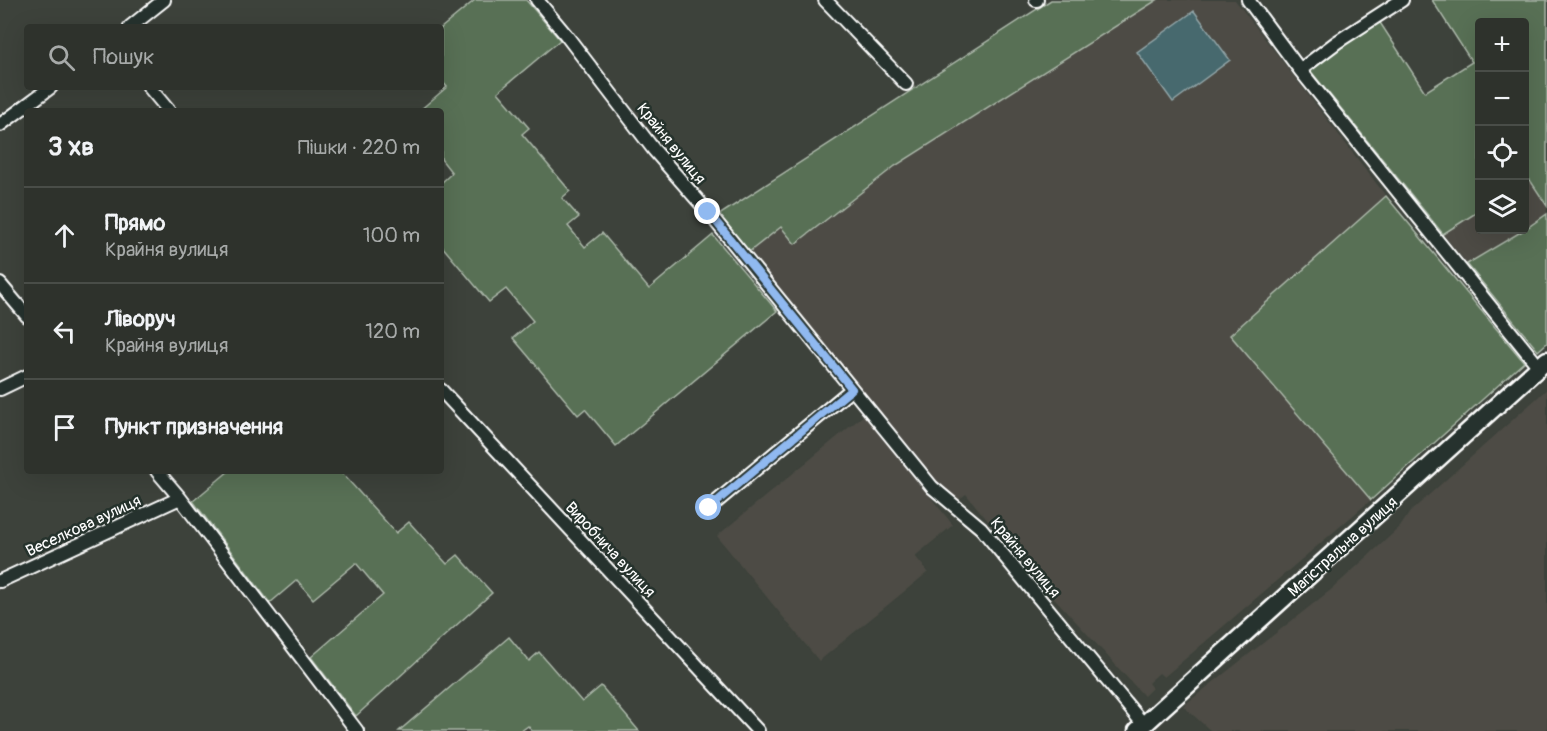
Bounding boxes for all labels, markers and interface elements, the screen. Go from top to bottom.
map controls [1475,18,1529,234]
button: + [1475,18,1529,72]
search box [24,24,444,90]
icon: search [45,41,78,74]
text: Пошук [93,43,154,71]
button: − [1475,72,1529,126]
street label: Крайня вулиця [632,99,710,188]
button: locate [1475,126,1529,180]
text: 3 хв [48,131,94,163]
text: Пішки · 220 m [298,135,420,160]
button: layers [1475,180,1529,234]
route end [694,198,720,224]
text: Прямо [105,209,165,237]
icon: ahead [48,219,81,252]
text: 100 m [363,223,420,248]
text: Крайня вулиця [105,237,228,262]
text: Ліворуч [105,305,176,333]
icon: left [48,315,81,348]
text: 120 m [365,319,420,344]
text: Крайня вулиця [105,333,228,358]
icon: arrive [48,411,81,444]
text: Пункт призначення [105,413,283,441]
street label: Веселкова вулиця [23,490,144,561]
street label: Магістральна вулиця [1284,492,1402,601]
route start [695,494,721,520]
street label: Виробнича вулиця [561,498,660,602]
street label: Крайня вулиця [986,513,1065,602]

